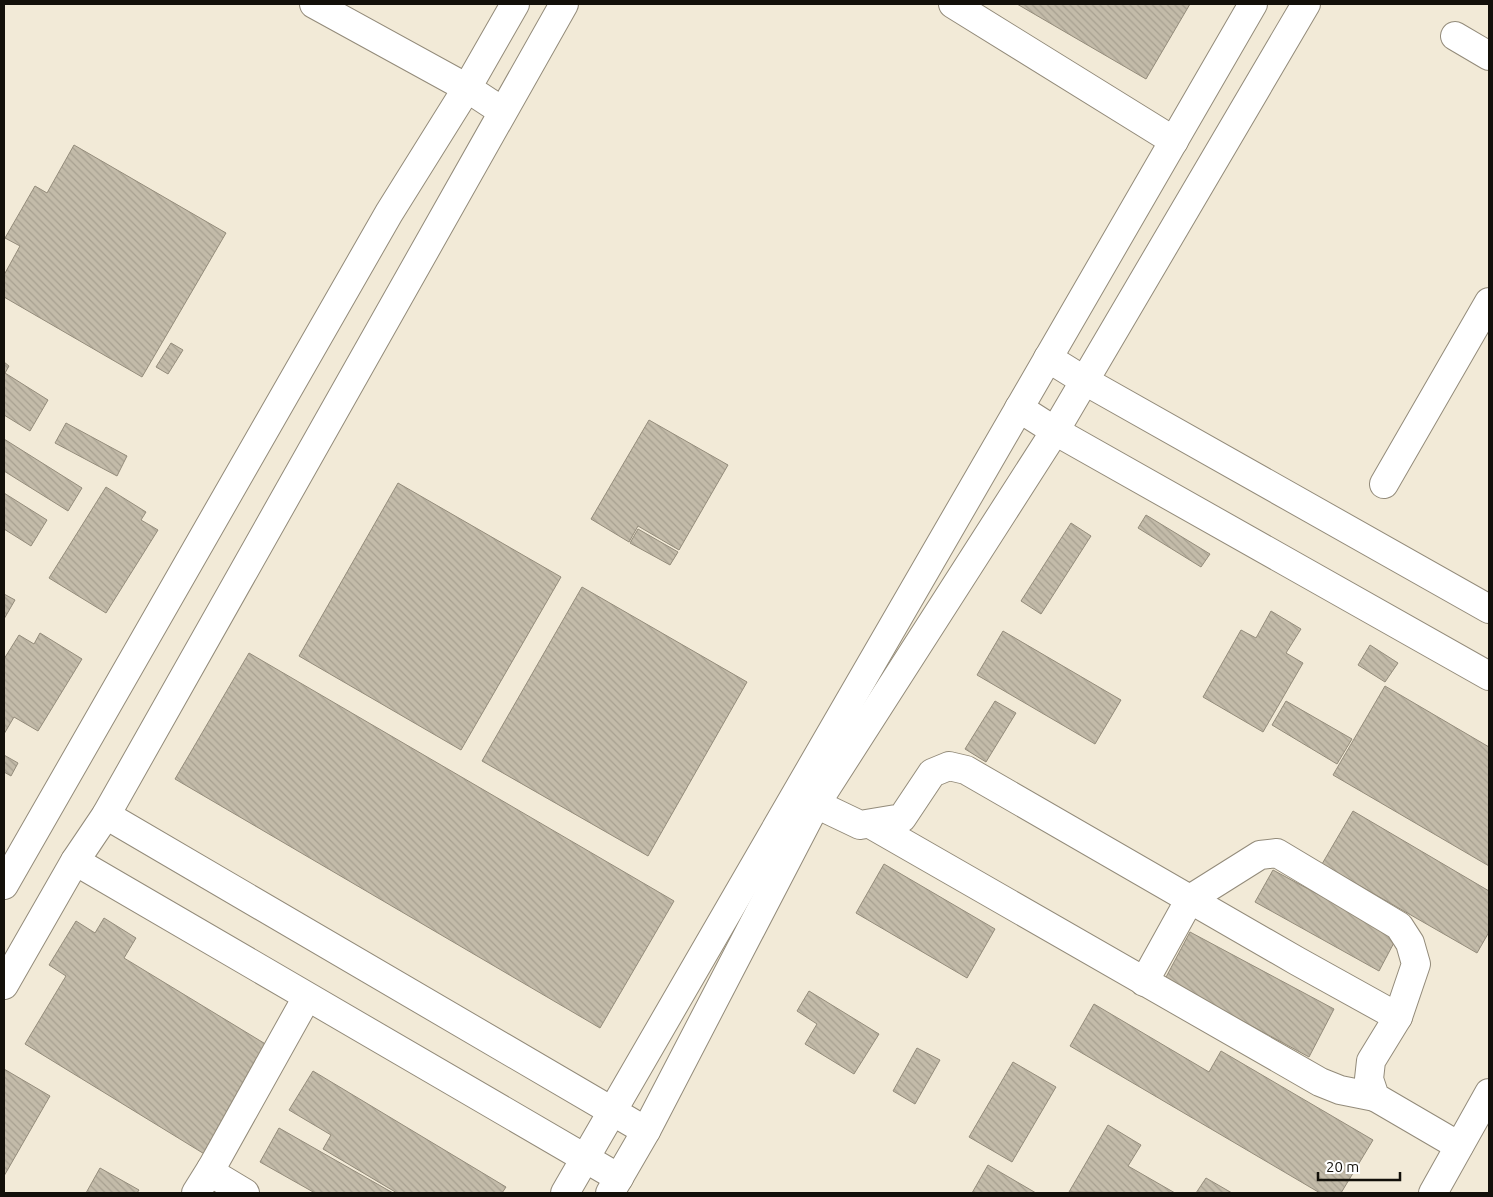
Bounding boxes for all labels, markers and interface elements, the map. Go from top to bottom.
scale bar [1318,1150,1400,1182]
text: 20 m [1326,1158,1359,1175]

